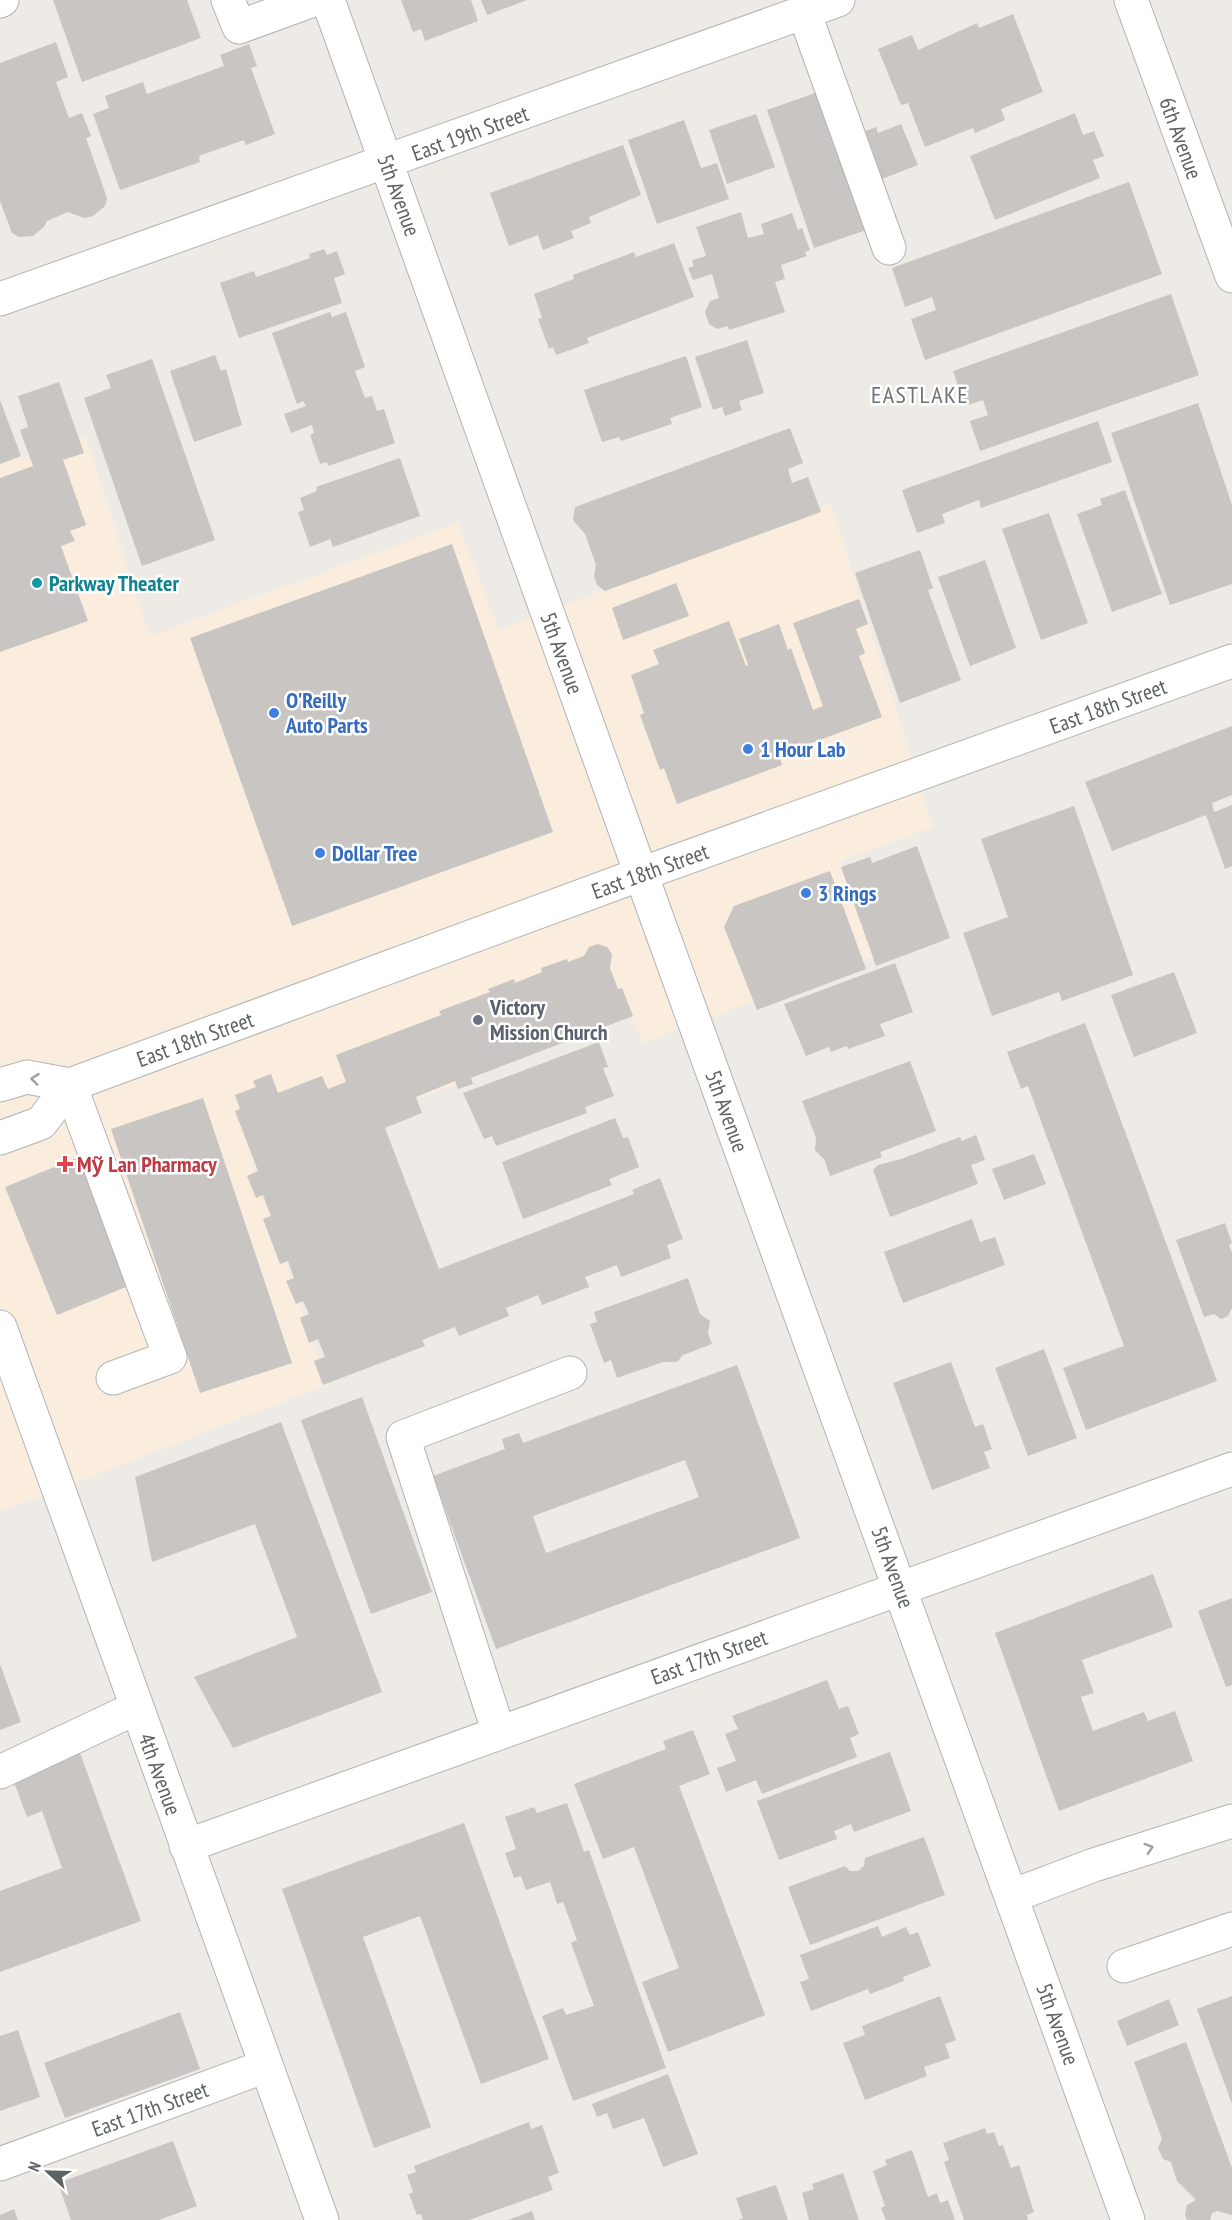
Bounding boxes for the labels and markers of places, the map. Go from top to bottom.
place label: Parkway Theater [49,569,179,597]
marker: Parkway Theater [30,576,44,590]
place label: O'Reilly Auto Parts [285,686,368,739]
marker: O'Reilly Auto Parts [267,706,281,720]
place label: 1 Hour Lab [760,735,846,763]
marker: 1 Hour Lab [741,742,755,756]
place label: Dollar Tree [332,839,417,867]
marker: Dollar Tree [313,846,327,860]
place label: 3 Rings [818,879,877,907]
marker: 3 Rings [799,886,813,900]
place label: Victory Mission Church [489,993,608,1046]
marker: Victory Mission Church [471,1013,485,1027]
place label: Mỹ Lan Pharmacy [77,1150,218,1178]
marker: Mỹ Lan Pharmacy [58,1157,72,1171]

